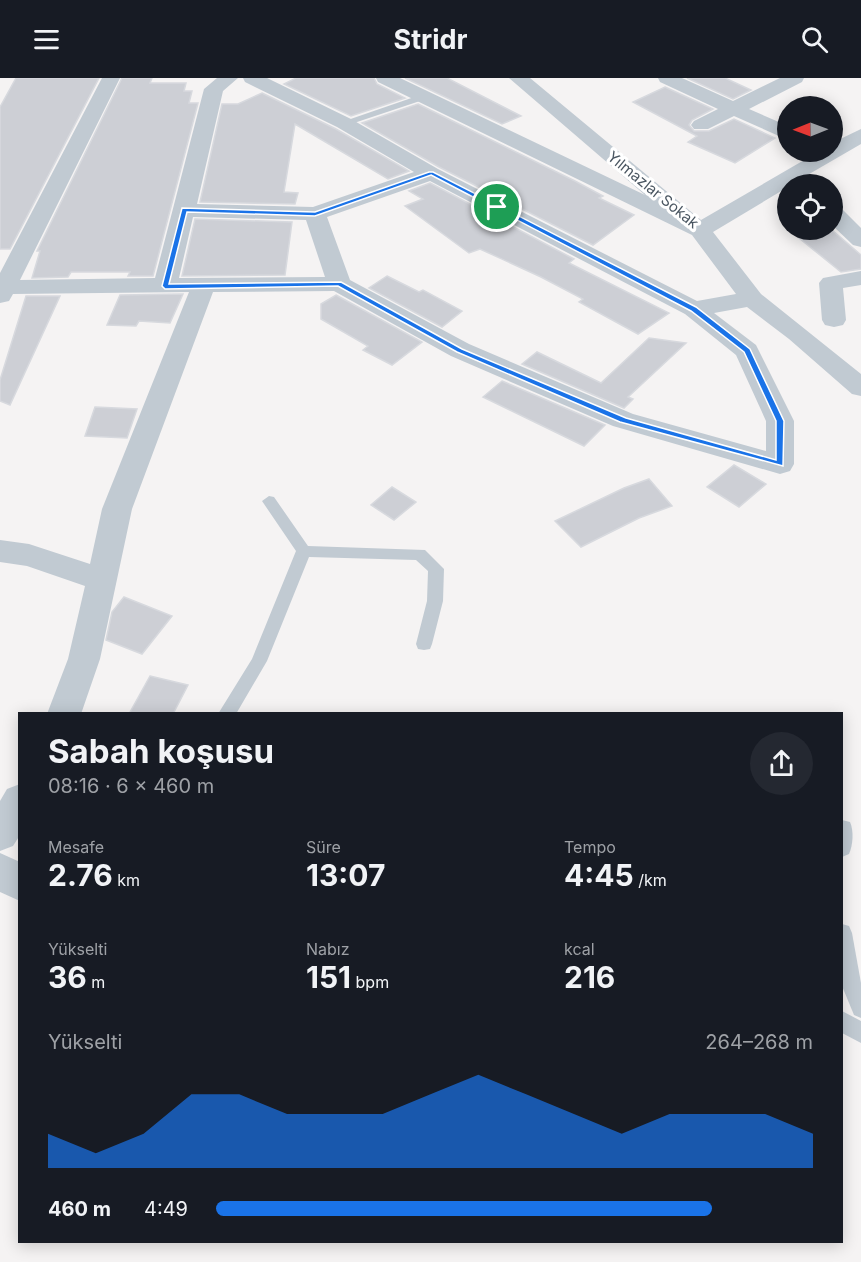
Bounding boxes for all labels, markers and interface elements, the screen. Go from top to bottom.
icon: menu [30,23,63,56]
text: Stridr [393,23,468,56]
icon: search [798,23,831,56]
north arrow [777,96,843,162]
map controls [777,96,843,240]
street label: Yılmazlar Sokak [604,147,704,233]
button: locate [777,174,843,240]
pin [471,181,522,232]
icon: arrive [480,190,513,223]
text: Sabah koşusu [48,731,274,771]
button: share [750,732,813,795]
text: 08:16 · 6 × 460 m [48,774,214,798]
text: Mesafe [48,837,104,857]
text: Süre [306,837,341,857]
text: Tempo [564,837,616,857]
text: 2.76 [48,857,113,893]
text: 13:07 [306,857,385,893]
text: 4:45 [564,857,634,893]
text: km [113,870,140,890]
text: /km [634,870,667,890]
text: Yükselti [48,939,107,959]
text: Nabız [306,939,350,959]
text: kcal [564,939,595,959]
text: 36 [48,959,87,995]
text: 151 [306,959,351,995]
text: 216 [564,959,615,995]
text: m [87,972,105,992]
text: bpm [351,972,389,992]
text: Yükselti [48,1030,122,1054]
text: 264–268 m [705,1030,813,1054]
text: 460 m [48,1197,111,1221]
text: 4:49 [144,1197,188,1221]

